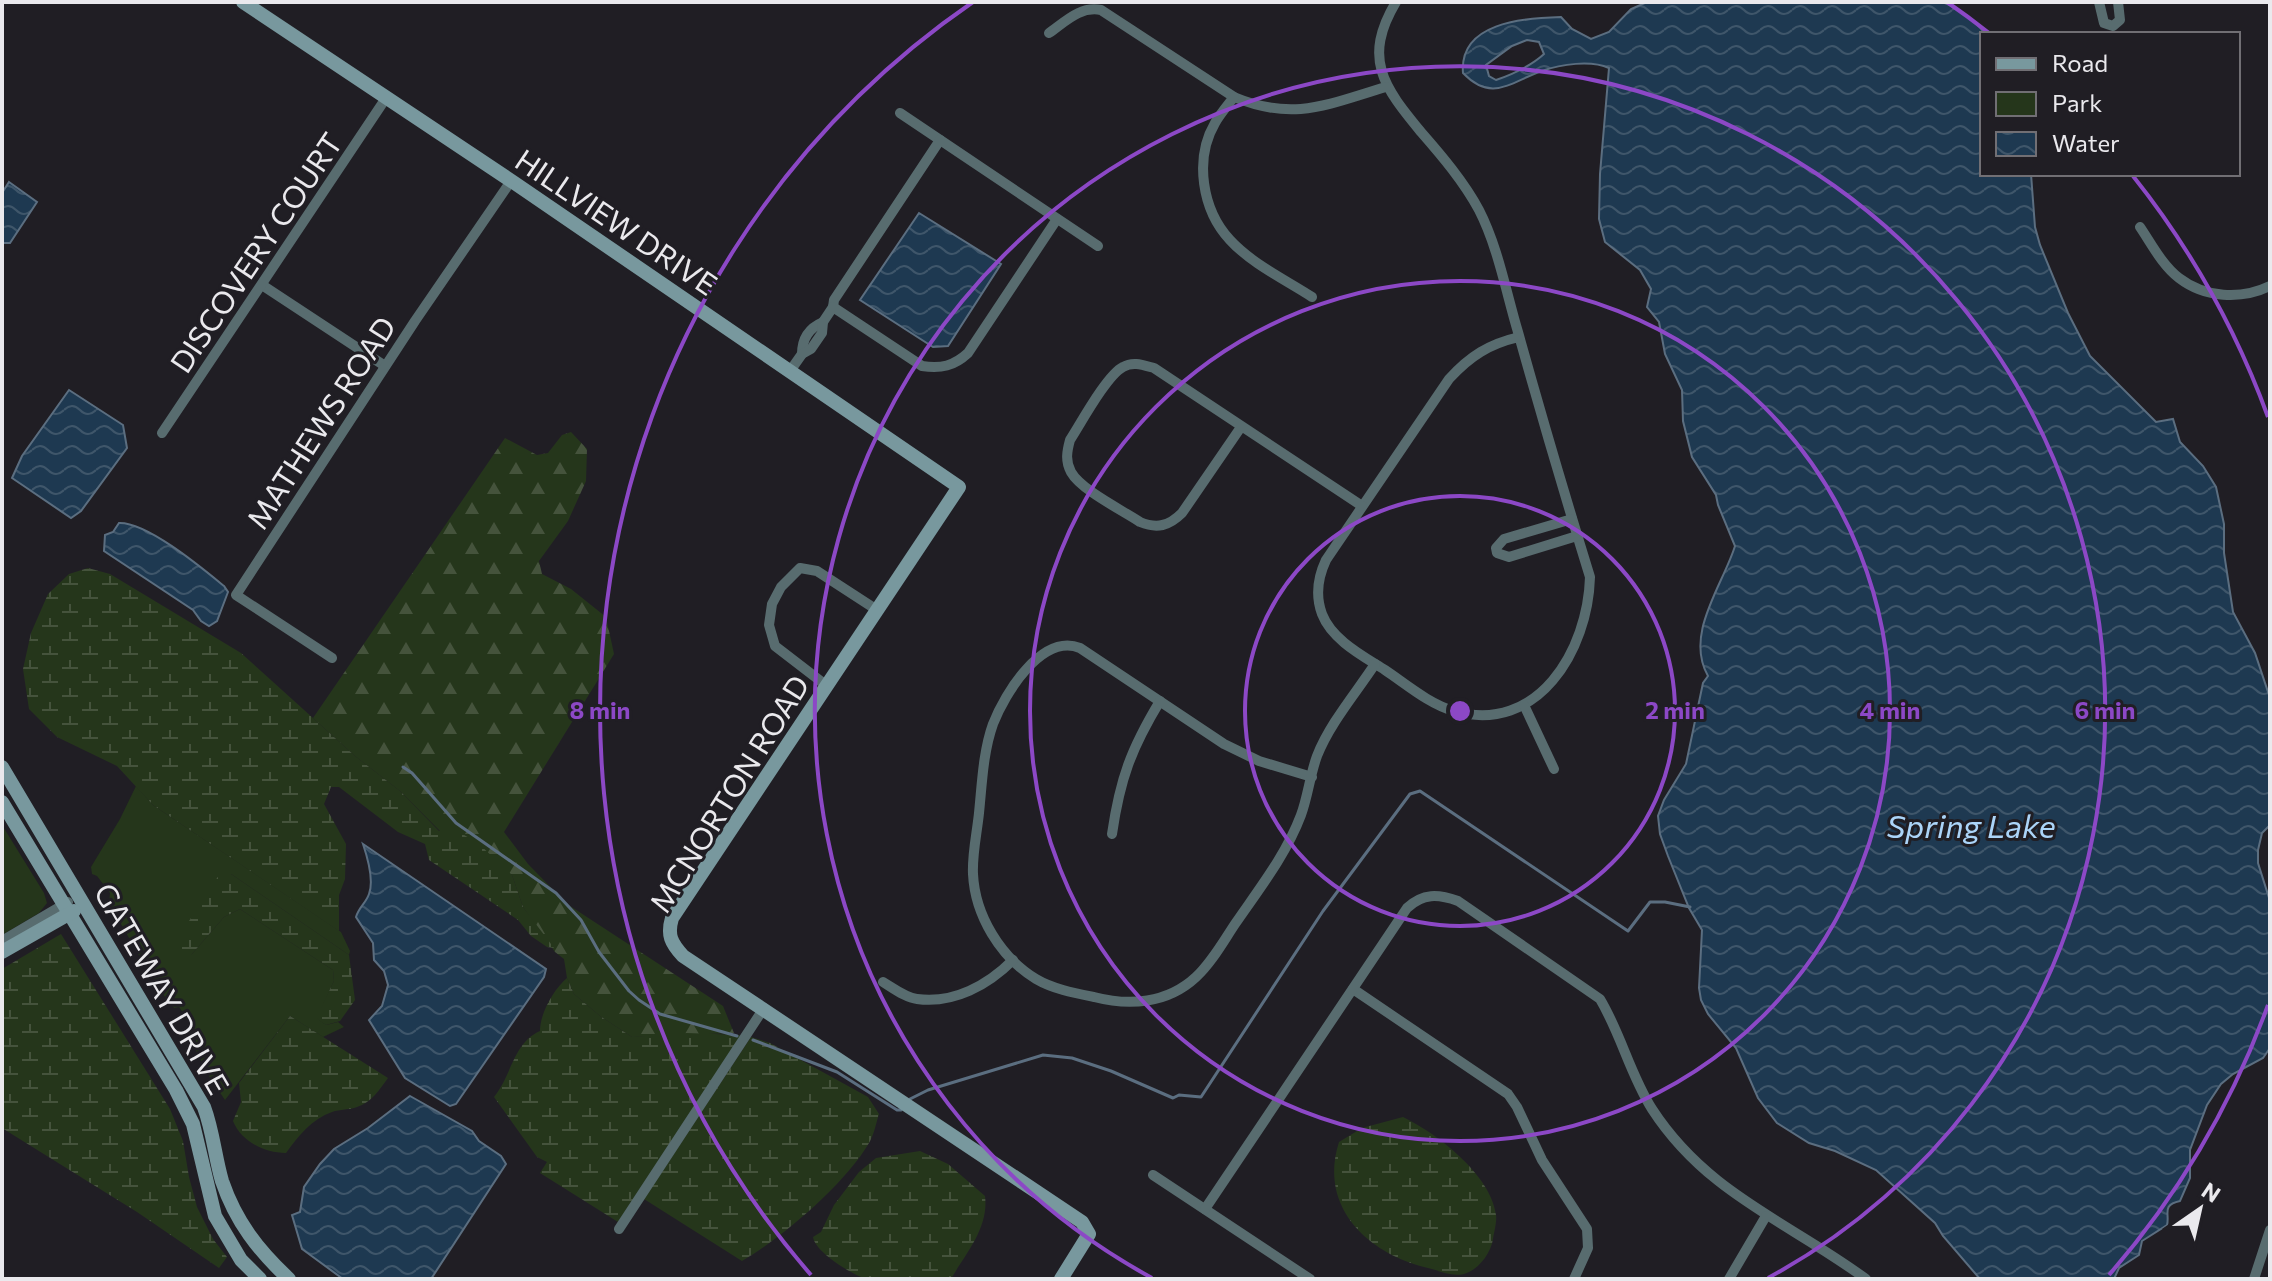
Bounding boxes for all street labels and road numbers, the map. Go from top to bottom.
street label: DISCOVERY COURT [161,125,349,379]
street label: HILLVIEW DRIVE [509,140,725,302]
street label: MATHEWS ROAD [238,309,402,535]
street label: MCNORTON ROAD [640,668,816,918]
street label: GATEWAY DRIVE [88,876,238,1100]

